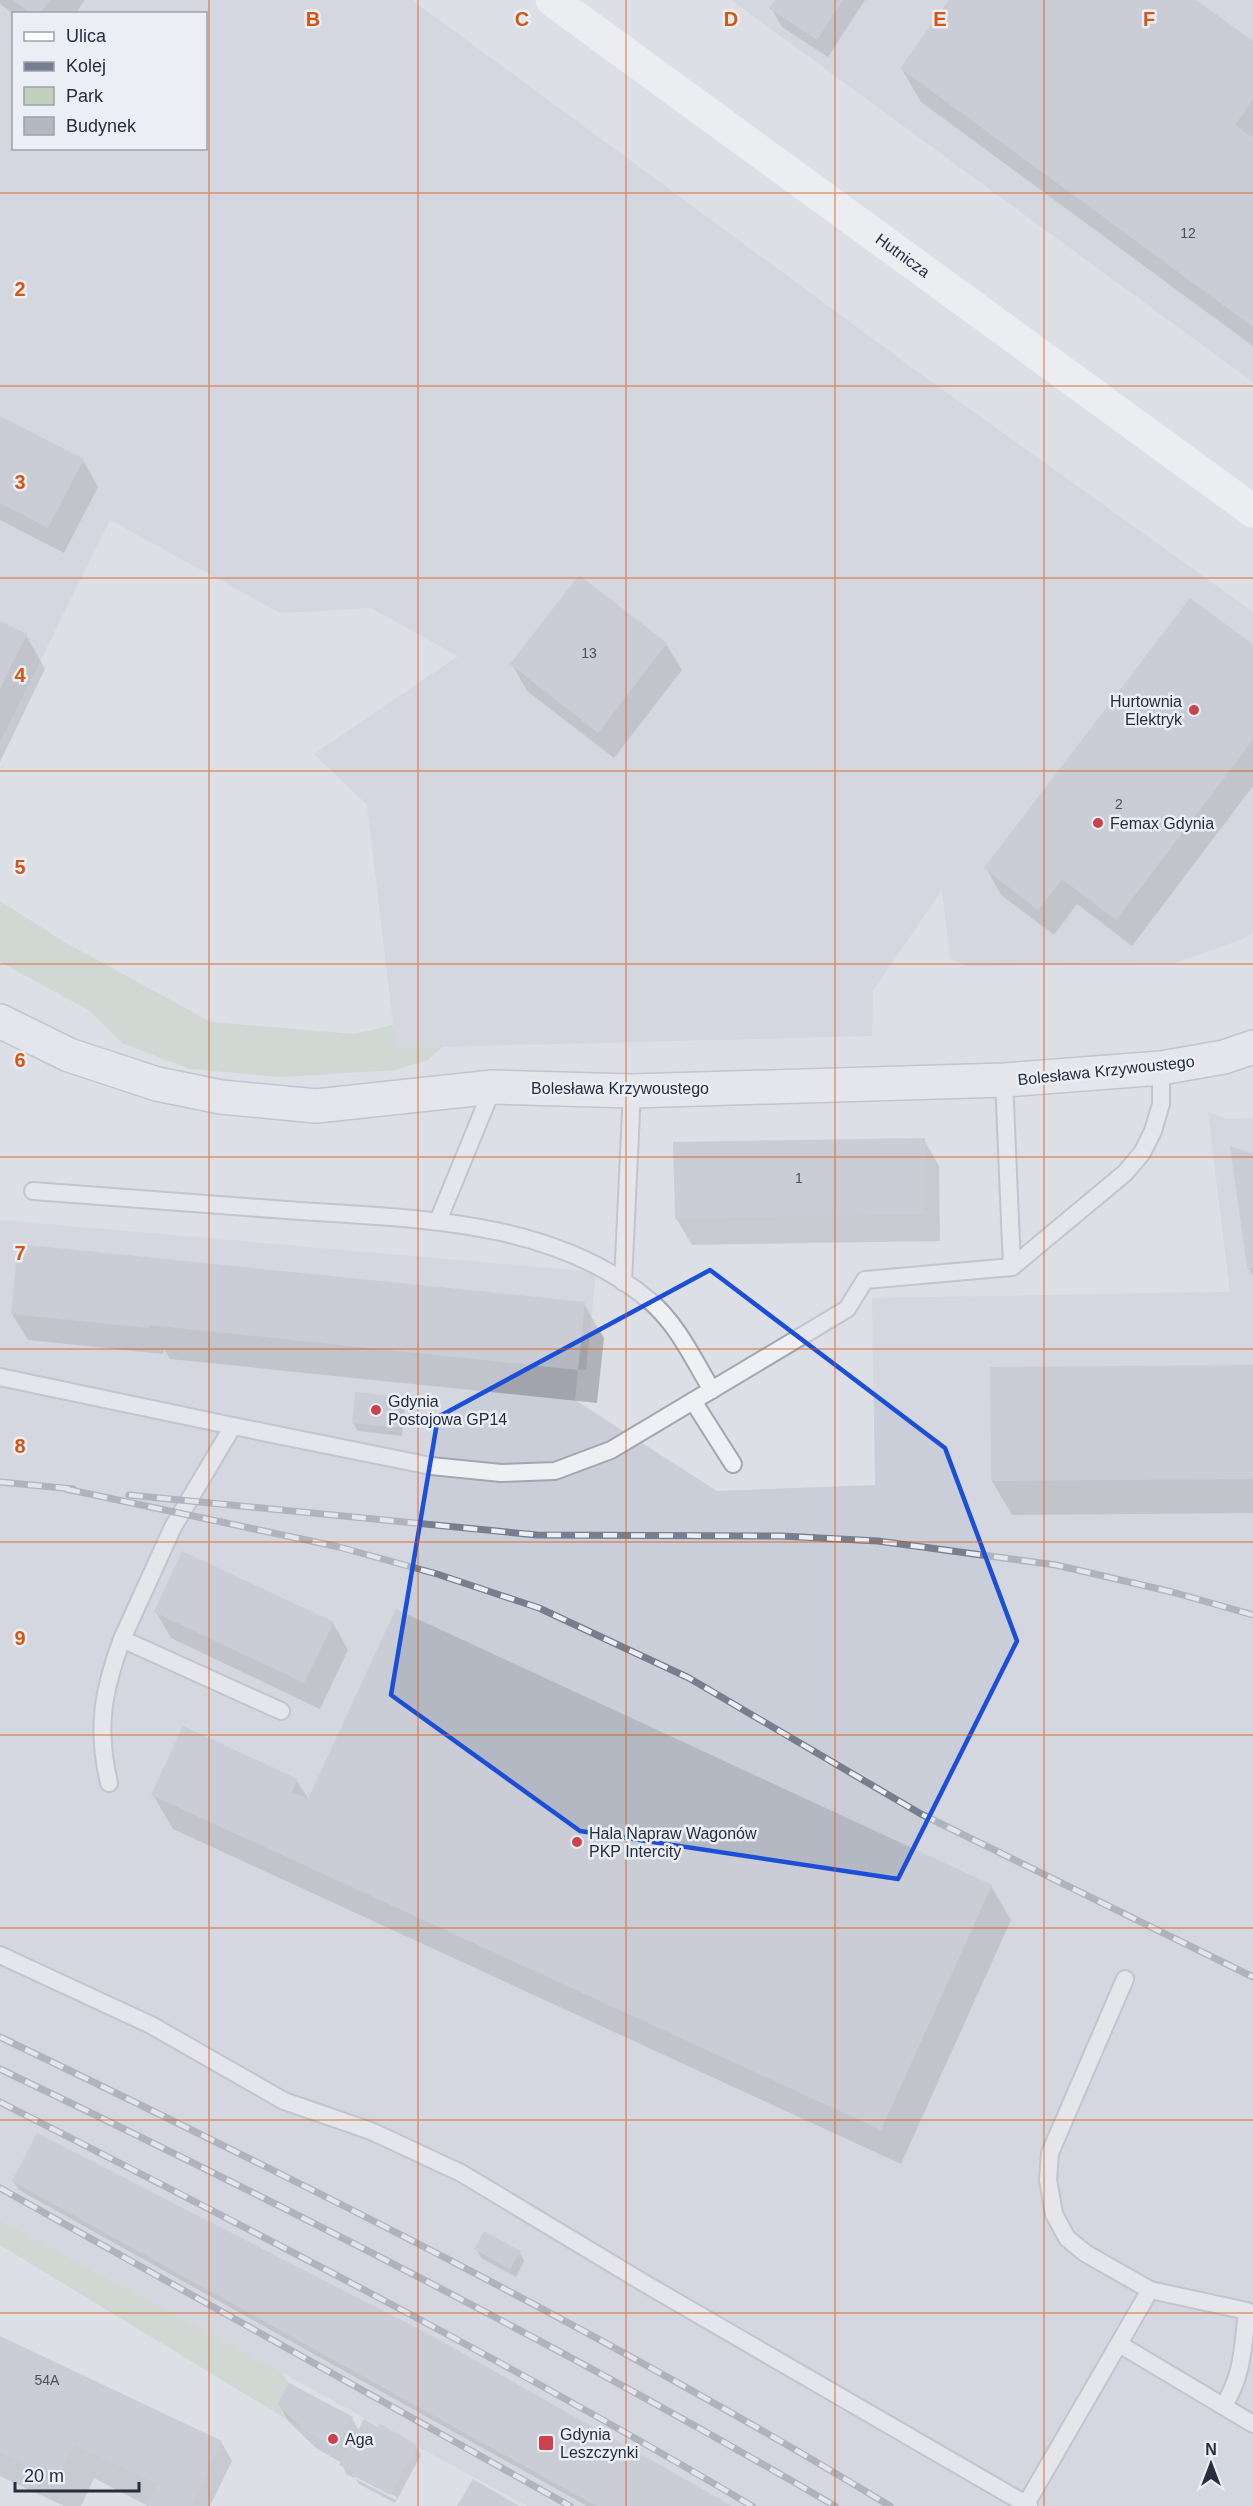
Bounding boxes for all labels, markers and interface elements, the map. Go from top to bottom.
text: B [306,8,320,30]
text: C [515,8,529,30]
text: D [724,8,738,30]
text: E [933,8,947,30]
text: F [1143,8,1155,30]
legend [12,12,207,150]
text: Ulica [66,26,107,46]
text: Kolej [66,56,106,76]
text: Park [66,86,104,106]
text: Budynek [66,116,137,136]
house number: 12 [1180,225,1196,241]
street label: Hutnicza [873,230,933,281]
text: 2 [14,278,26,300]
text: 3 [14,471,26,493]
house number: 13 [581,645,597,661]
text: 4 [14,664,26,686]
place label: Hurtownia Elektryk [1110,693,1183,728]
marker: Hurtownia Elektryk [1187,703,1201,717]
house number: 2 [1115,796,1123,812]
place label: Femax Gdynia [1110,815,1214,832]
marker: Femax Gdynia [1091,816,1105,830]
text: 5 [14,856,26,878]
text: 6 [14,1049,26,1071]
street label: Bolesława Krzywoustego [1017,1053,1195,1088]
street label: Bolesława Krzywoustego [531,1080,709,1097]
house number: 1 [795,1170,803,1186]
text: 7 [14,1242,26,1264]
place label: Gdynia Postojowa GP14 [388,1393,507,1428]
marker: Gdynia Postojowa GP14 [369,1403,383,1417]
text: 8 [14,1435,26,1457]
text: 9 [14,1627,26,1649]
place label: Hala Napraw Wagonów PKP Intercity [589,1825,757,1860]
marker: Hala Napraw Wagonów PKP Intercity [570,1835,584,1849]
house number: 54A [35,2372,60,2388]
place label: Gdynia Leszczynki [560,2426,638,2461]
place label: Aga [345,2431,374,2448]
marker: Aga [326,2432,340,2446]
marker: Gdynia Leszczynki [537,2434,555,2452]
north arrow [1181,2434,1241,2494]
text: N [1205,2441,1217,2458]
scale bar [15,2455,140,2493]
text: 20 m [24,2466,64,2486]

